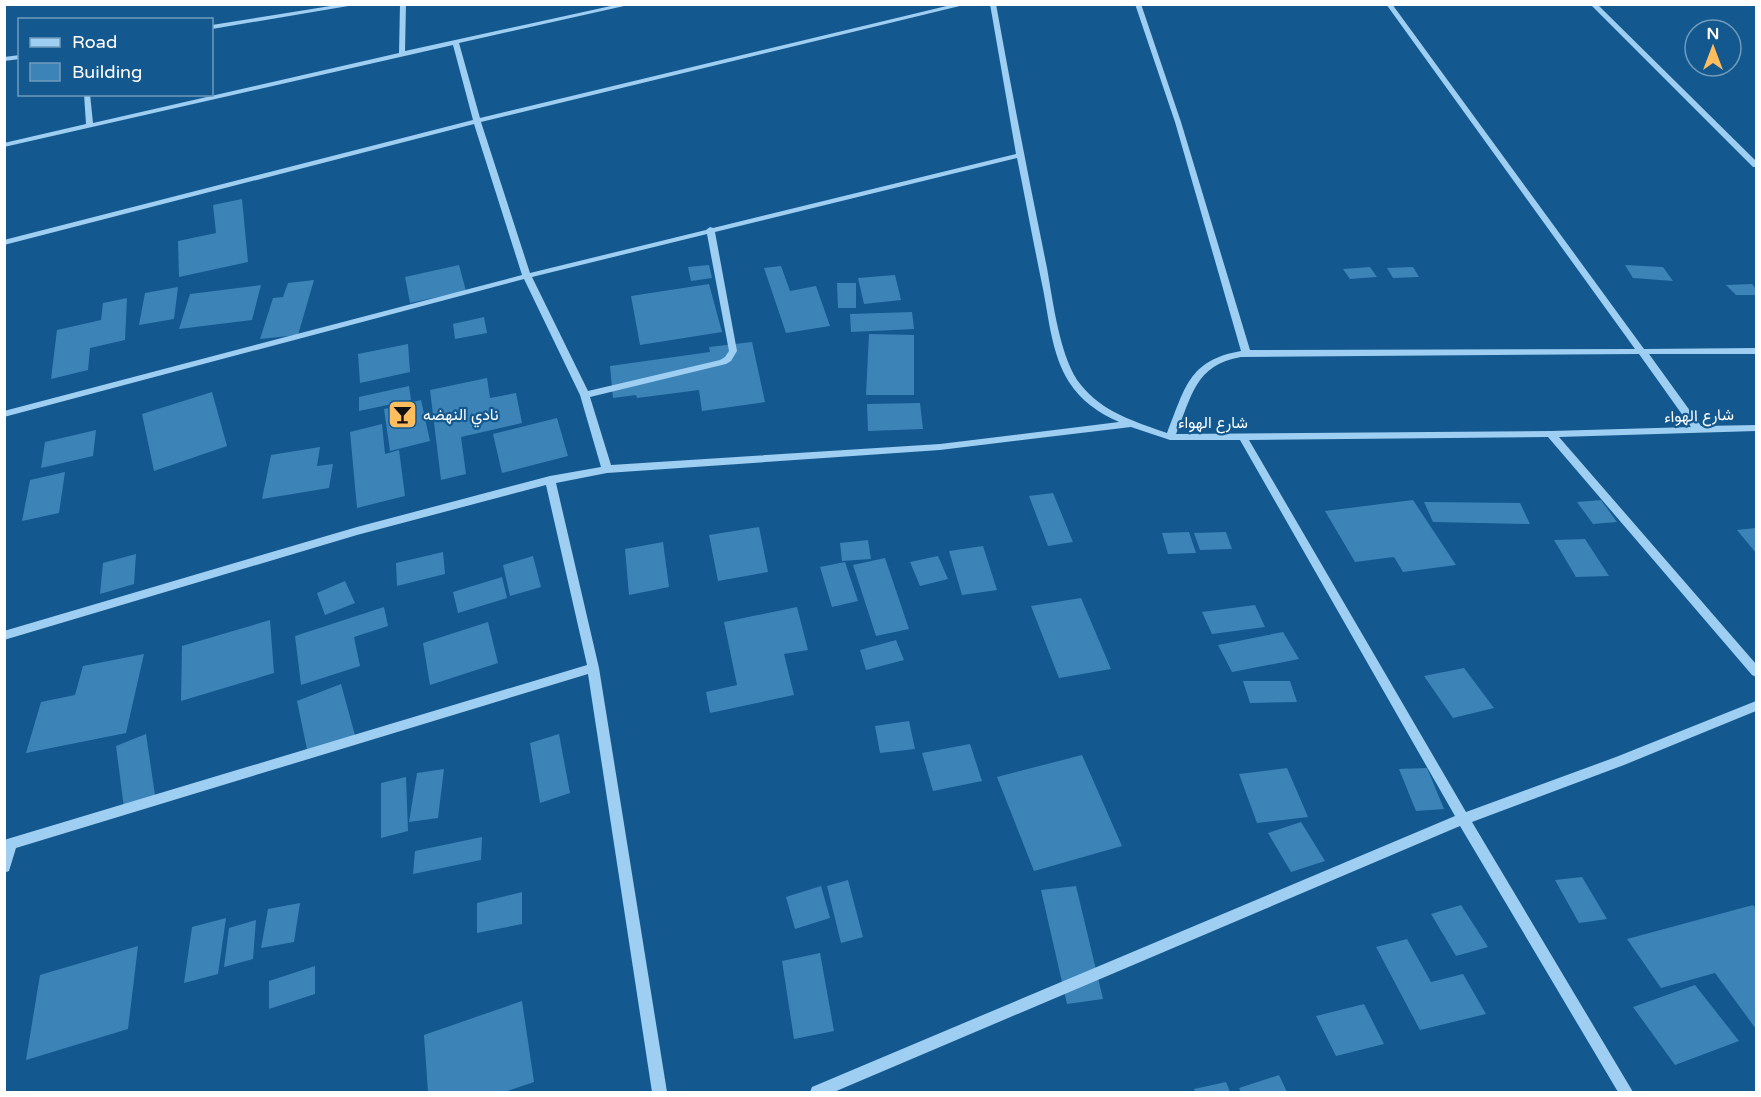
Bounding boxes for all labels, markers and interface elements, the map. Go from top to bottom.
legend [18,18,213,96]
north arrow [1683,18,1743,78]
text: N [1707,24,1719,44]
text: Road [72,31,117,53]
text: Building [72,61,142,83]
bar icon: نادي النهضه [386,398,418,430]
place label: نادي النهضه [423,405,499,428]
street label: شارع الهواء [1664,405,1734,428]
street label: شارع الهواء [1178,413,1248,434]

